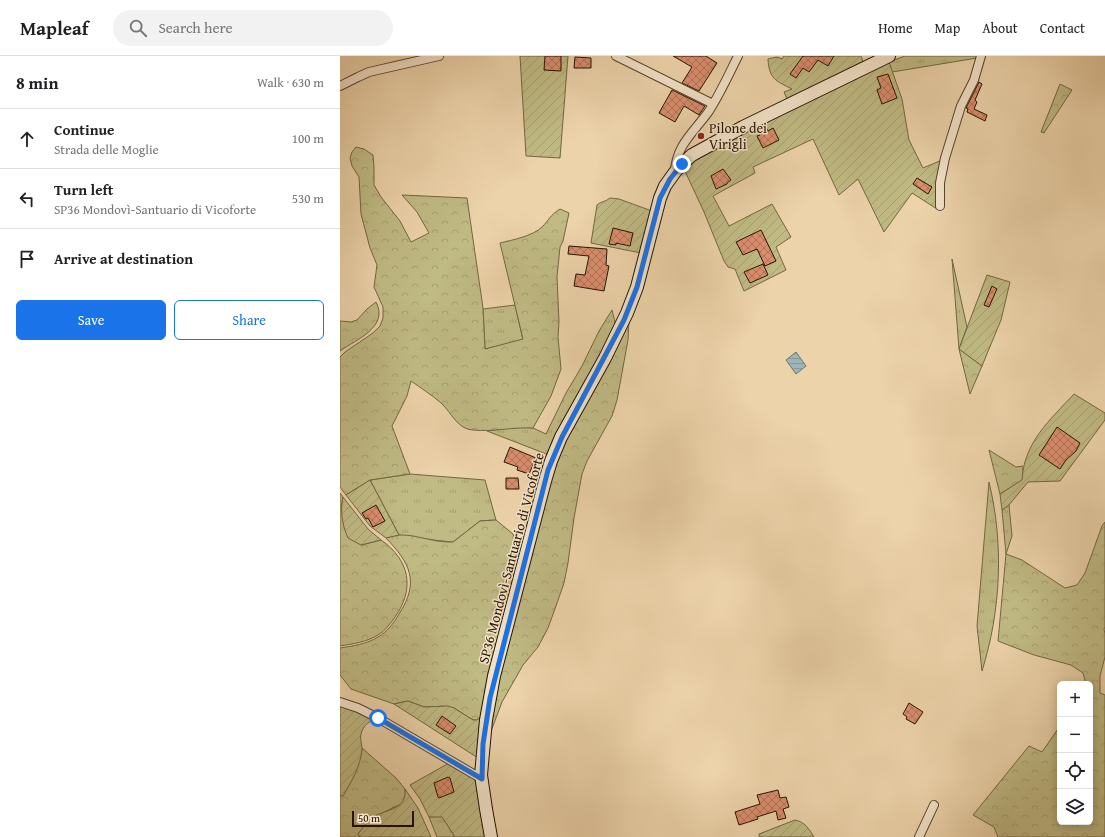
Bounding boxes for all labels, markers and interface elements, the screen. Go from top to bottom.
search box [113,10,393,46]
text: Mapleaf [20,14,89,42]
icon: search [127,17,149,39]
text: Search here [159,17,233,38]
text: Home [878,18,913,38]
text: Map [935,18,960,38]
text: About [982,18,1018,38]
text: Contact [1040,18,1085,38]
text: 8 min [16,70,58,95]
text: Walk · 630 m [257,73,324,92]
place label: Pilone dei Virigli [709,118,767,154]
text: Continue [54,119,115,140]
icon: ahead [16,128,38,150]
text: 100 m [292,129,324,148]
marker: Pilone dei Virigli [696,131,706,141]
text: Strada delle Moglie [54,140,159,159]
route end [673,155,691,173]
text: Turn left [54,179,113,200]
icon: left [16,188,38,210]
text: 530 m [292,189,324,208]
text: SP36 Mondovì-Santuario di Vicoforte [54,200,256,219]
icon: arrive [16,248,38,270]
text: Arrive at destination [54,248,193,269]
button: Save [16,300,166,340]
button: Share [174,300,324,340]
street label: SP36 Mondovì-Santuario di Vicoforte [473,450,549,666]
map controls [1057,681,1093,825]
button: + [1057,681,1093,717]
route start [369,709,387,727]
button: − [1057,717,1093,753]
button: locate [1057,753,1093,789]
button: layers [1057,789,1093,825]
scale bar [352,809,414,828]
text: 50 m [358,810,380,826]

